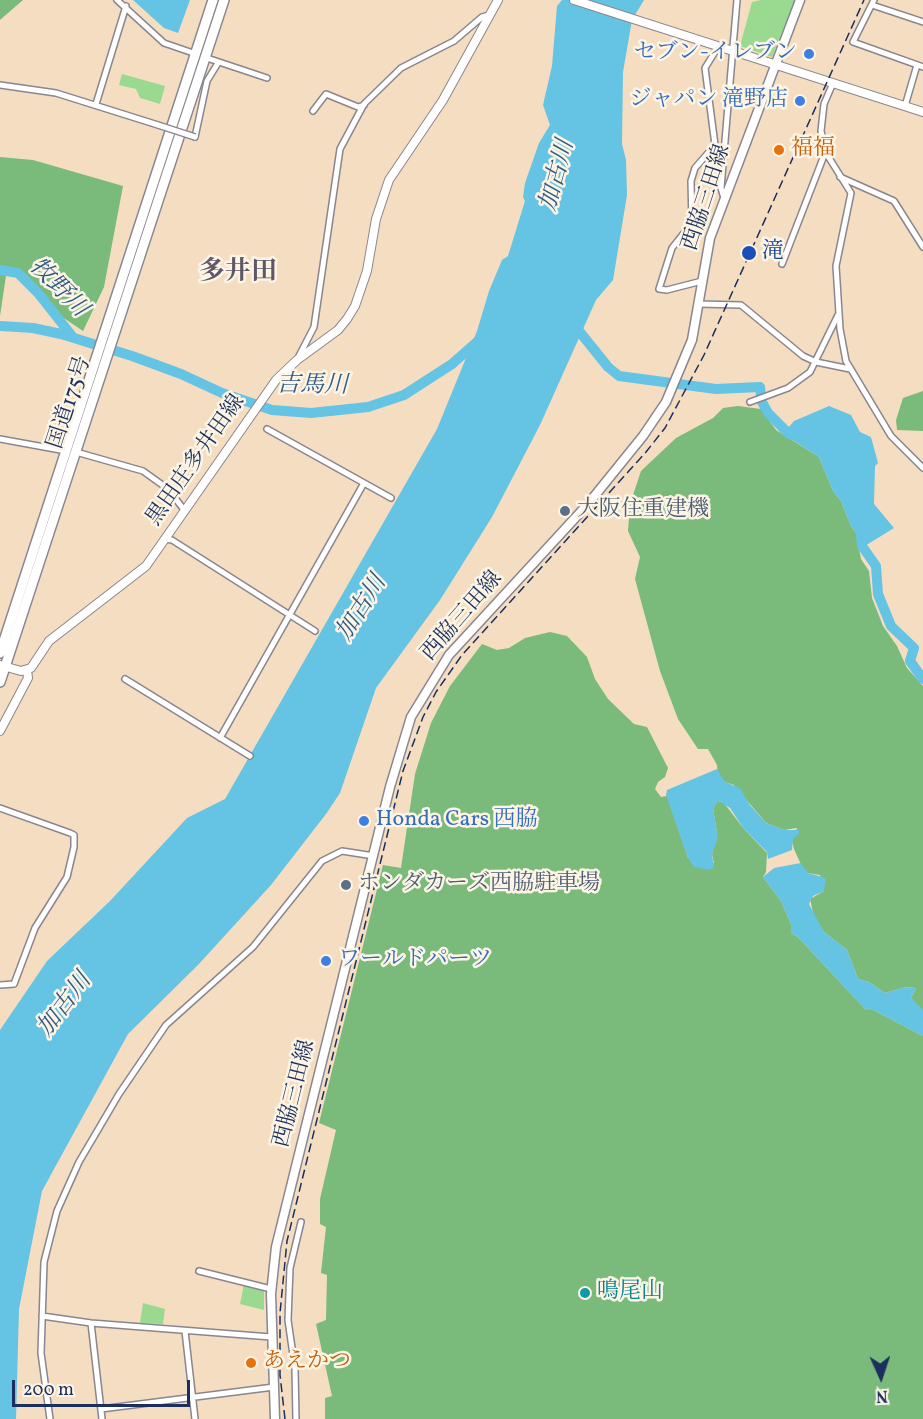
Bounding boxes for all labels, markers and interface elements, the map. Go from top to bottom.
place label: セブン-イレブン [634,41,797,67]
marker: セブン-イレブン [802,47,816,61]
place label: ジャパン 滝野店 [630,88,788,114]
marker: ジャパン 滝野店 [793,94,807,108]
water label: 加古川 [536,137,582,215]
place label: 福福 [791,137,835,163]
street label: 西脇三田線 [678,142,738,254]
marker: 福福 [772,143,786,157]
place label: 滝 [762,240,784,266]
marker: 滝 [740,244,758,262]
water label: 牧野川 [21,253,93,325]
district label: 多井田 [199,258,277,290]
street label: 国道175号 [44,353,98,453]
water label: 吉馬川 [276,372,348,402]
street label: 黒田庄多井田線 [142,390,252,532]
place label: 大阪住重建機 [577,498,709,524]
marker: 大阪住重建機 [558,504,572,518]
street label: 西脇三田線 [417,567,509,667]
water label: 加古川 [332,571,394,647]
place label: Honda Cars 西脇 [376,808,538,834]
marker: Honda Cars 西脇 [357,814,371,828]
place label: ホンダカーズ西脇駐車場 [358,872,600,898]
marker: ホンダカーズ西脇駐車場 [339,878,353,892]
place label: ワールドパーツ [338,948,492,974]
marker: ワールドパーツ [319,954,333,968]
water label: 加古川 [33,969,99,1043]
street label: 西脇三田線 [270,1037,322,1151]
place label: 鳴尾山 [597,1280,663,1306]
marker: 鳴尾山 [578,1286,592,1300]
north arrow [851,1347,911,1407]
place label: あえかつ [263,1350,351,1376]
marker: あえかつ [244,1356,258,1370]
scale bar [15,1368,194,1406]
text: 200 m [23,1378,74,1403]
text: N [876,1384,888,1406]

